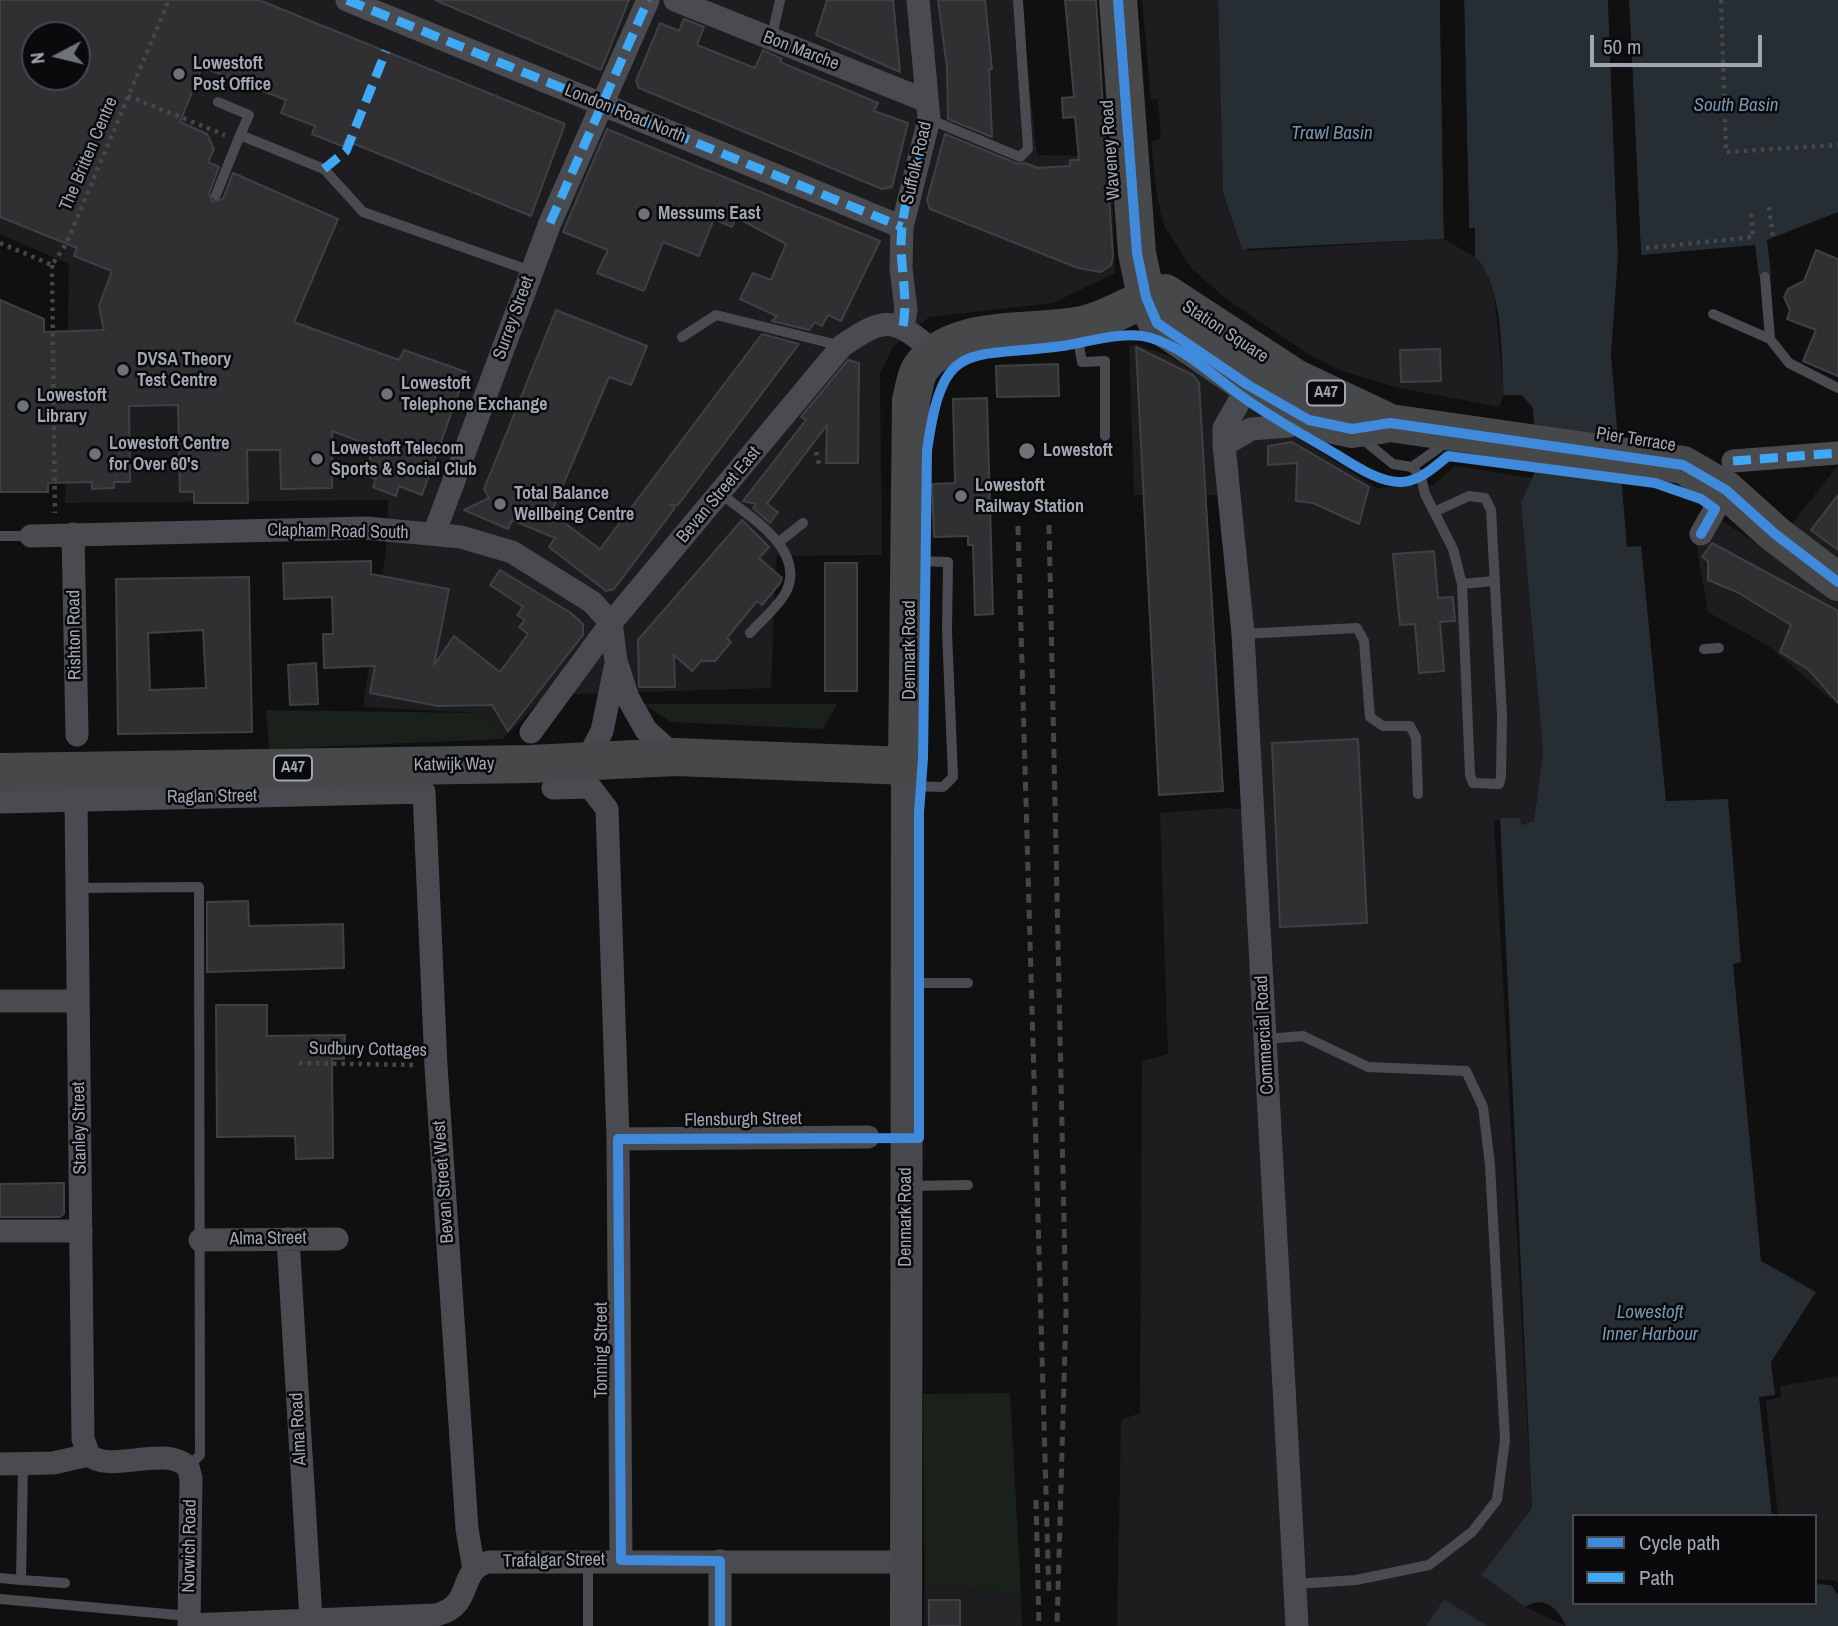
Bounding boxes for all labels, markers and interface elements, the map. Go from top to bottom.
north arrow [21,21,91,91]
scale bar [1593,21,1764,65]
street label: Bon Marche [760,27,842,75]
text: 50 m [1603,32,1641,61]
text: N [24,51,51,65]
place label: Lowestoft Post Office [193,53,271,96]
marker: Lowestoft Post Office [171,66,187,82]
street label: London Road North [561,80,689,148]
street label: The Britten Centre [55,94,123,214]
water label: South Basin [1694,95,1778,117]
street label: Waveney Road [1097,99,1125,201]
street label: Suffolk Road [897,120,937,206]
water label: Trawl Basin [1291,123,1373,145]
place label: Messums East [658,203,761,225]
marker: Messums East [636,206,652,222]
street label: Surrey Street [489,273,539,363]
street label: Station Square [1178,296,1272,368]
place label: DVSA Theory Test Centre [137,349,231,392]
marker: DVSA Theory Test Centre [115,362,131,378]
place label: Lowestoft Telephone Exchange [401,373,548,416]
road number: A47 [1307,380,1345,406]
place label: Lowestoft Library [37,385,107,428]
marker: Lowestoft Telephone Exchange [379,386,395,402]
marker: Lowestoft Library [15,398,31,414]
street label: Pier Terrace [1595,423,1677,457]
place label: Lowestoft Centre for Over 60's [109,433,230,476]
place label: Lowestoft Telecom Sports & Social Club [331,438,477,480]
place label: Lowestoft [1043,440,1113,462]
marker: Lowestoft [1017,441,1037,461]
street label: Bevan Street East [672,442,766,548]
marker: Lowestoft Centre for Over 60's [87,446,103,462]
marker: Lowestoft Telecom Sports & Social Club [309,451,325,467]
place label: Lowestoft Railway Station [975,475,1084,518]
place label: Total Balance Wellbeing Centre [514,483,634,526]
marker: Lowestoft Railway Station [953,488,969,504]
marker: Total Balance Wellbeing Centre [492,496,508,512]
street label: Clapham Road South [267,520,409,544]
street label: Rishton Road [63,590,87,680]
street label: Denmark Road [899,600,921,700]
street label: Katwijk Way [413,753,495,777]
road number: A47 [274,755,312,780]
street label: Raglan Street [167,785,257,809]
street label: Commercial Road [1251,975,1279,1095]
street label: Sudbury Cottages [309,1038,427,1062]
street label: Stanley Street [68,1081,92,1175]
street label: Flensburgh Street [684,1108,802,1132]
street label: Bevan Street West [429,1120,459,1244]
street label: Denmark Road [895,1167,917,1267]
street label: Alma Street [229,1228,307,1250]
street label: Tonning Street [591,1302,613,1398]
water label: Lowestoft Inner Harbour [1602,1302,1698,1346]
street label: Alma Road [286,1392,312,1466]
street label: Norwich Road [178,1499,202,1593]
legend [1572,1514,1817,1605]
text: Cycle path [1639,1528,1720,1557]
street label: Trafalgar Street [503,1549,605,1573]
text: Path [1639,1563,1674,1592]

